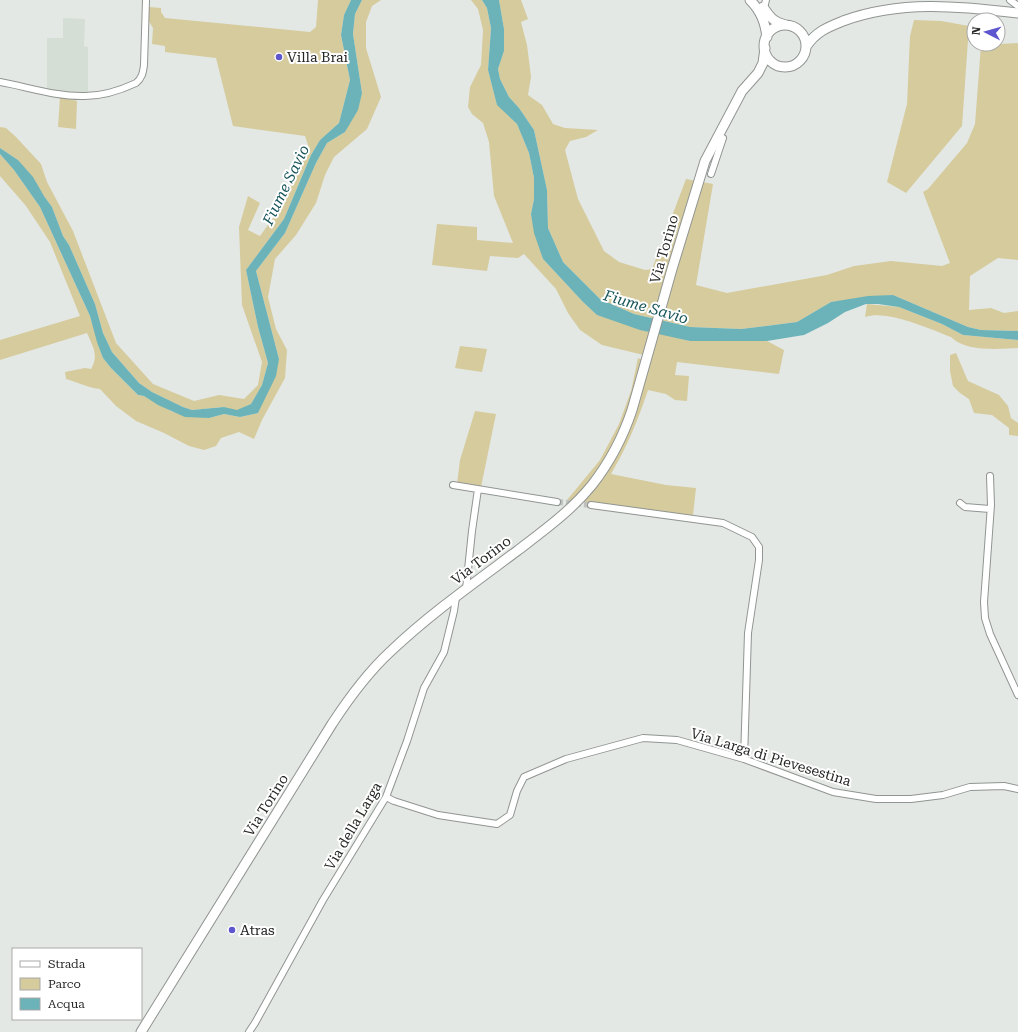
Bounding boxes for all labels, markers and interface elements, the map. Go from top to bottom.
north arrow [966,12,1006,52]
text: N [970,26,984,36]
place label: Villa Brai [287,49,349,65]
marker: Villa Brai [274,52,284,62]
water label: Fiume Savio [258,142,313,229]
street label: Via Torino [647,213,681,285]
water label: Fiume Savio [601,286,691,328]
street label: Via Torino [448,532,514,588]
street label: Via Larga di Pievesestina [689,725,854,789]
street label: Via Torino [241,771,291,839]
street label: Via della Larga [321,779,385,873]
place label: Atras [240,922,275,938]
marker: Atras [227,925,237,935]
legend [12,948,142,1020]
text: Strada [48,957,86,971]
text: Parco [48,977,81,991]
text: Acqua [48,997,85,1011]

